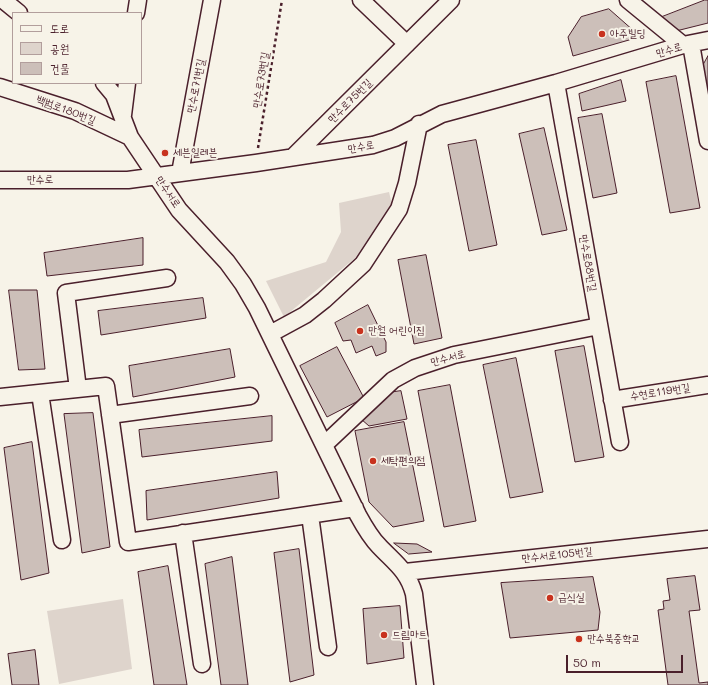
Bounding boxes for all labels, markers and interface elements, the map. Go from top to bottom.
legend [12,12,142,84]
text: 도로 [50,20,69,36]
place label: 아주빌딩 [610,27,645,41]
marker: 아주빌딩 [597,29,607,39]
text: 공원 [50,40,69,56]
street label: 만수로 [654,40,684,60]
street label: 만수로73번길 [250,51,272,109]
street label: 만수로71번길 [184,58,208,114]
text: 건물 [50,60,69,76]
street label: 만수로75번길 [325,76,375,126]
street label: 백범로180번길 [34,93,98,127]
street label: 만수로 [347,138,375,156]
place label: 세븐일레븐 [173,146,217,160]
marker: 세븐일레븐 [160,148,170,158]
street label: 만수로 [27,173,53,187]
street label: 만수서로 [153,174,183,210]
street label: 만수로88번길 [577,234,599,292]
place label: 만월 어린이집 [368,324,425,338]
marker: 만월 어린이집 [355,326,365,336]
street label: 만수서로 [429,347,467,369]
street label: 수현로119번길 [629,381,691,403]
place label: 세탁편의점 [381,454,425,468]
marker: 세탁편의점 [368,456,378,466]
street label: 만수서로105번길 [521,545,593,565]
place label: 급식실 [558,591,585,605]
marker: 급식실 [545,593,555,603]
place label: 드림마트 [392,628,427,642]
marker: 드림마트 [379,630,389,640]
place label: 만수북중학교 [587,632,640,646]
marker: 만수북중학교 [574,634,584,644]
scale bar [568,647,685,673]
text: 50 m [573,654,601,670]

